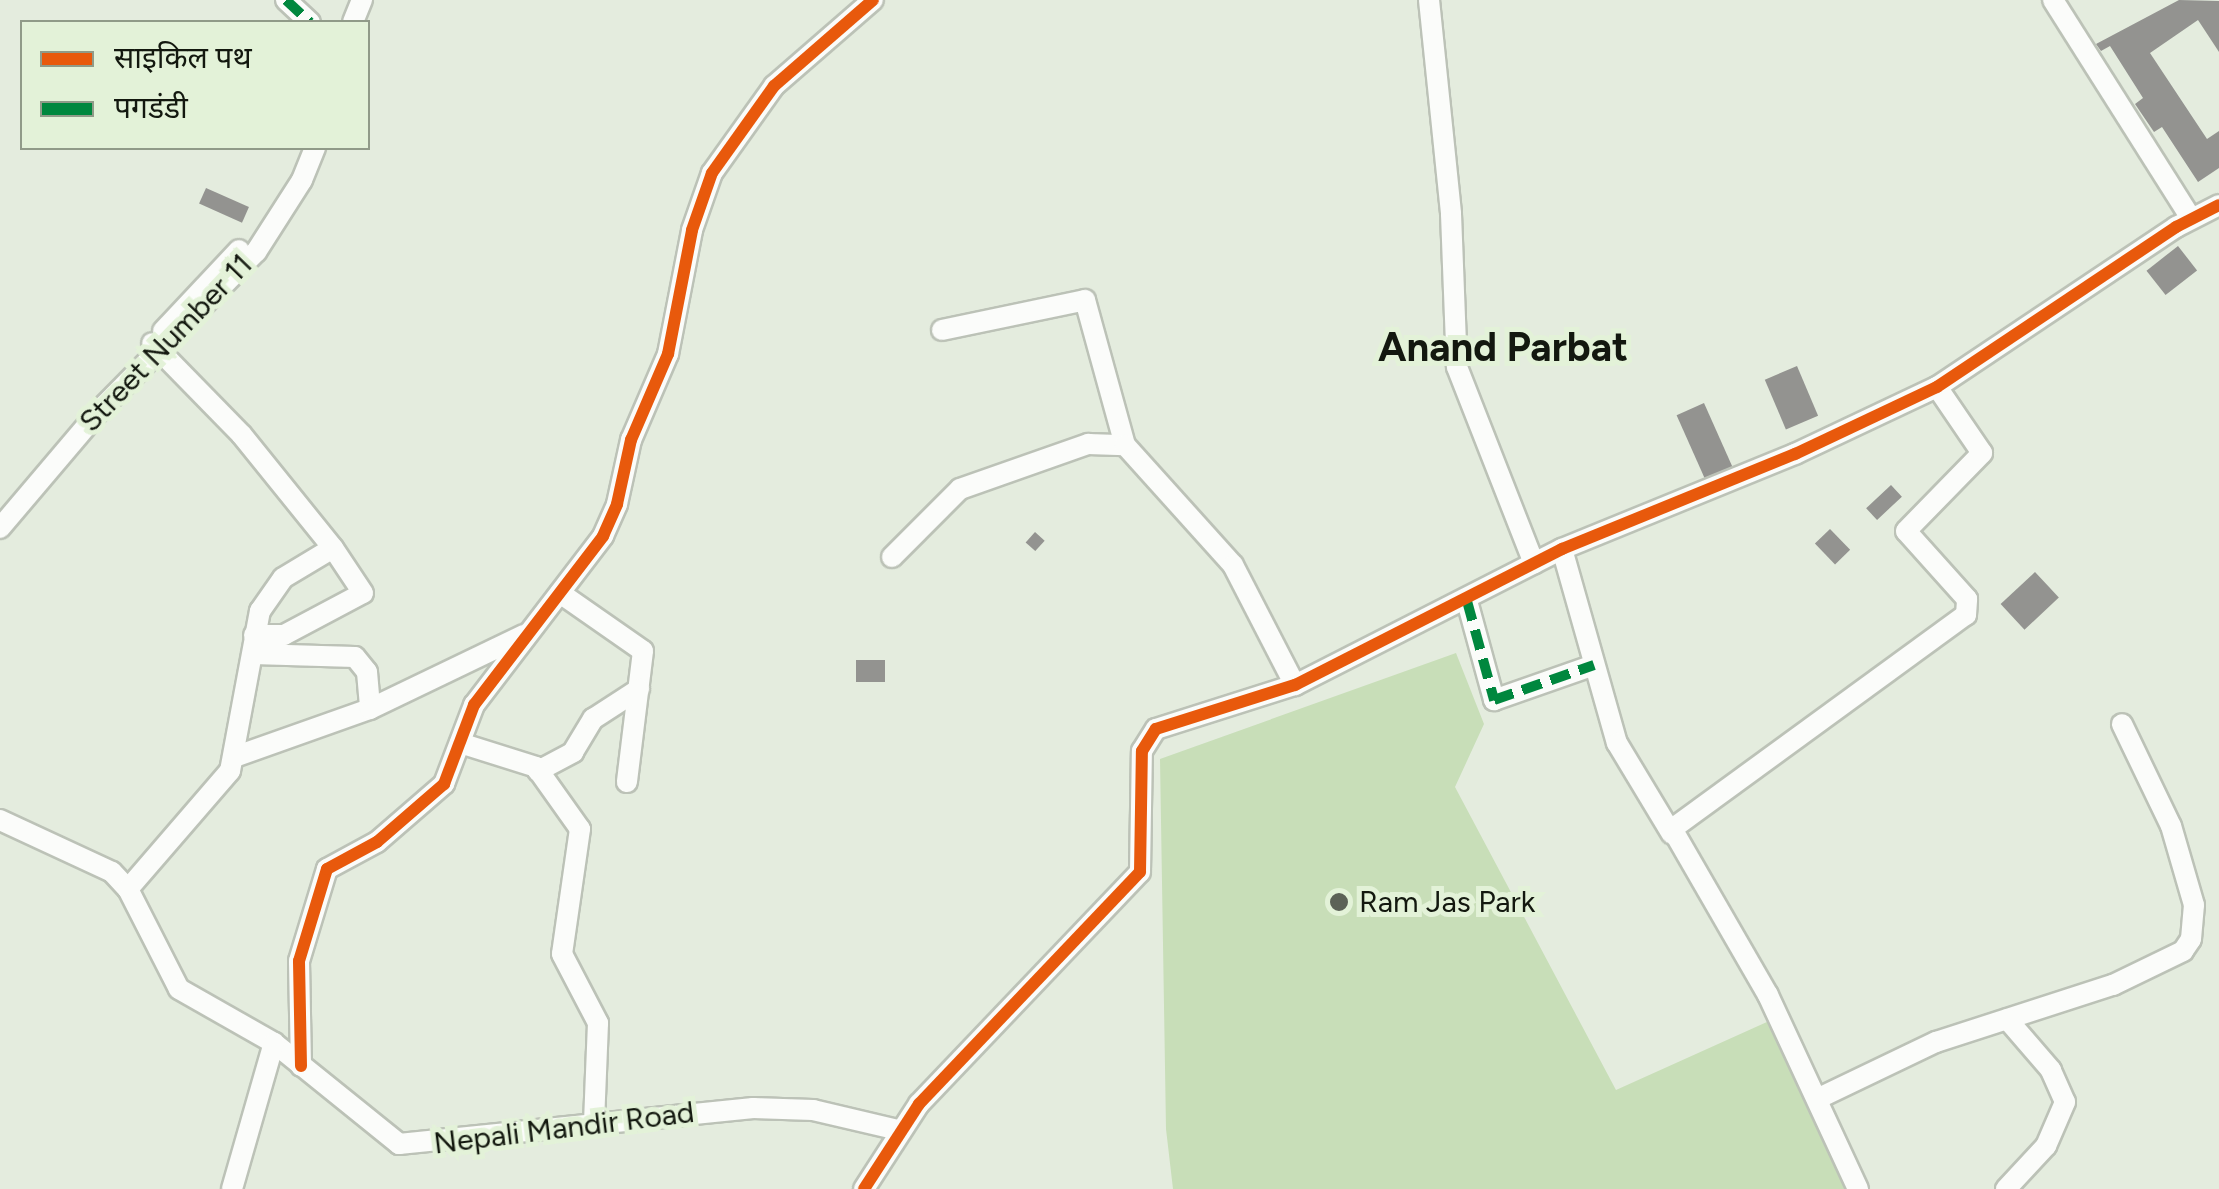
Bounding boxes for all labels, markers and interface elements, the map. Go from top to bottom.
legend [20,20,370,150]
text: साइकिल पथ [114,39,252,76]
text: पगडंडी [114,89,188,126]
street label: Street Number 11 [72,247,260,439]
district label: Anand Parbat [1378,323,1628,371]
place label: Ram Jas Park [1359,884,1535,920]
marker: Ram Jas Park [1328,891,1350,913]
street label: Nepali Mandir Road [432,1094,696,1162]

